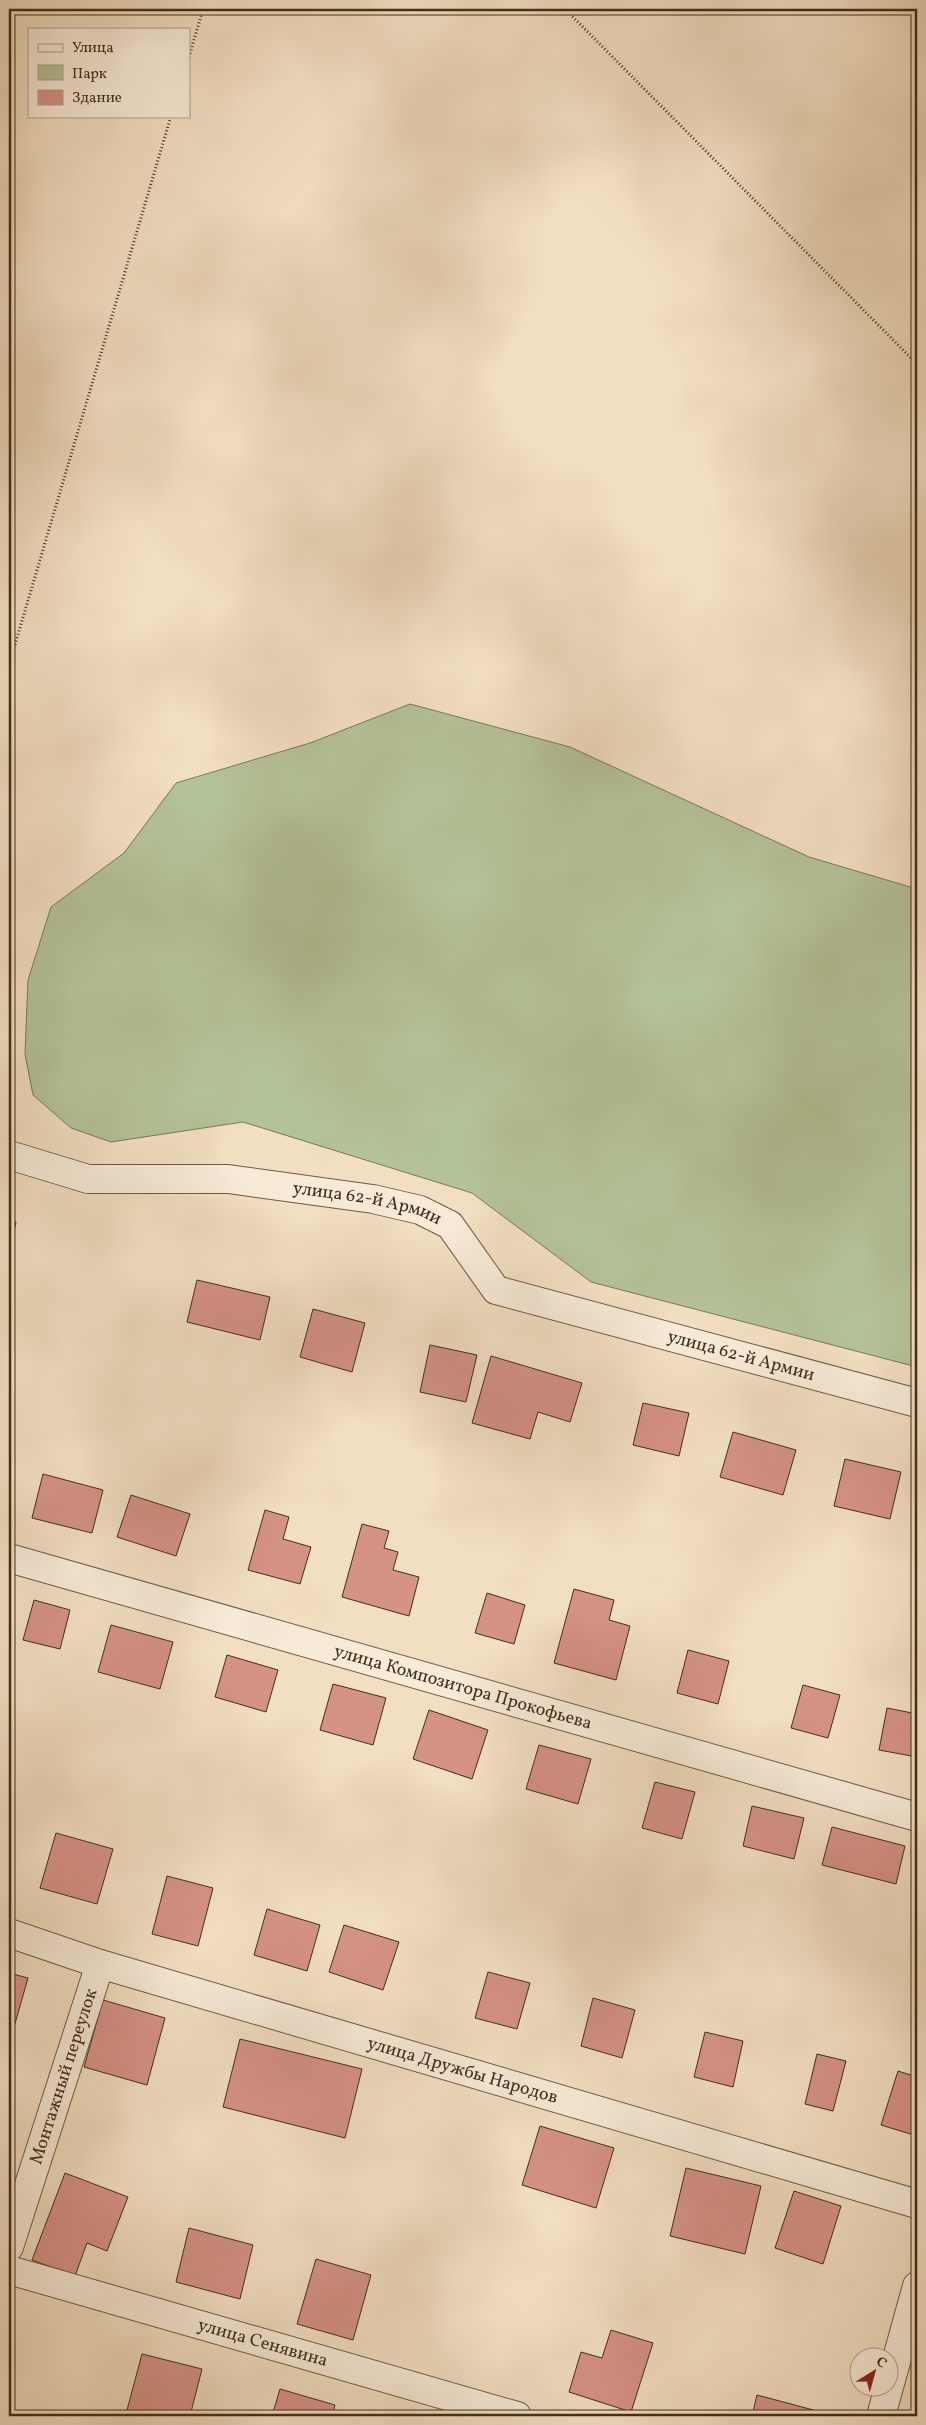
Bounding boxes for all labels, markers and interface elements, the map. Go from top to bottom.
legend [28,28,190,118]
text: Улица [72,38,114,59]
text: Парк [72,64,107,85]
text: Здание [72,88,122,109]
street label: улица 62-й Армии [291,1176,446,1231]
street label: улица 62-й Армии [664,1324,817,1387]
street label: улица Композитора Прокофьева [331,1639,595,1736]
street label: Монтажный переулок [24,1985,104,2168]
street label: улица Дружбы Народов [364,2031,561,2110]
street label: улица Сенявина [195,2312,331,2374]
north arrow [848,2348,898,2398]
text: С [872,2353,890,2373]

